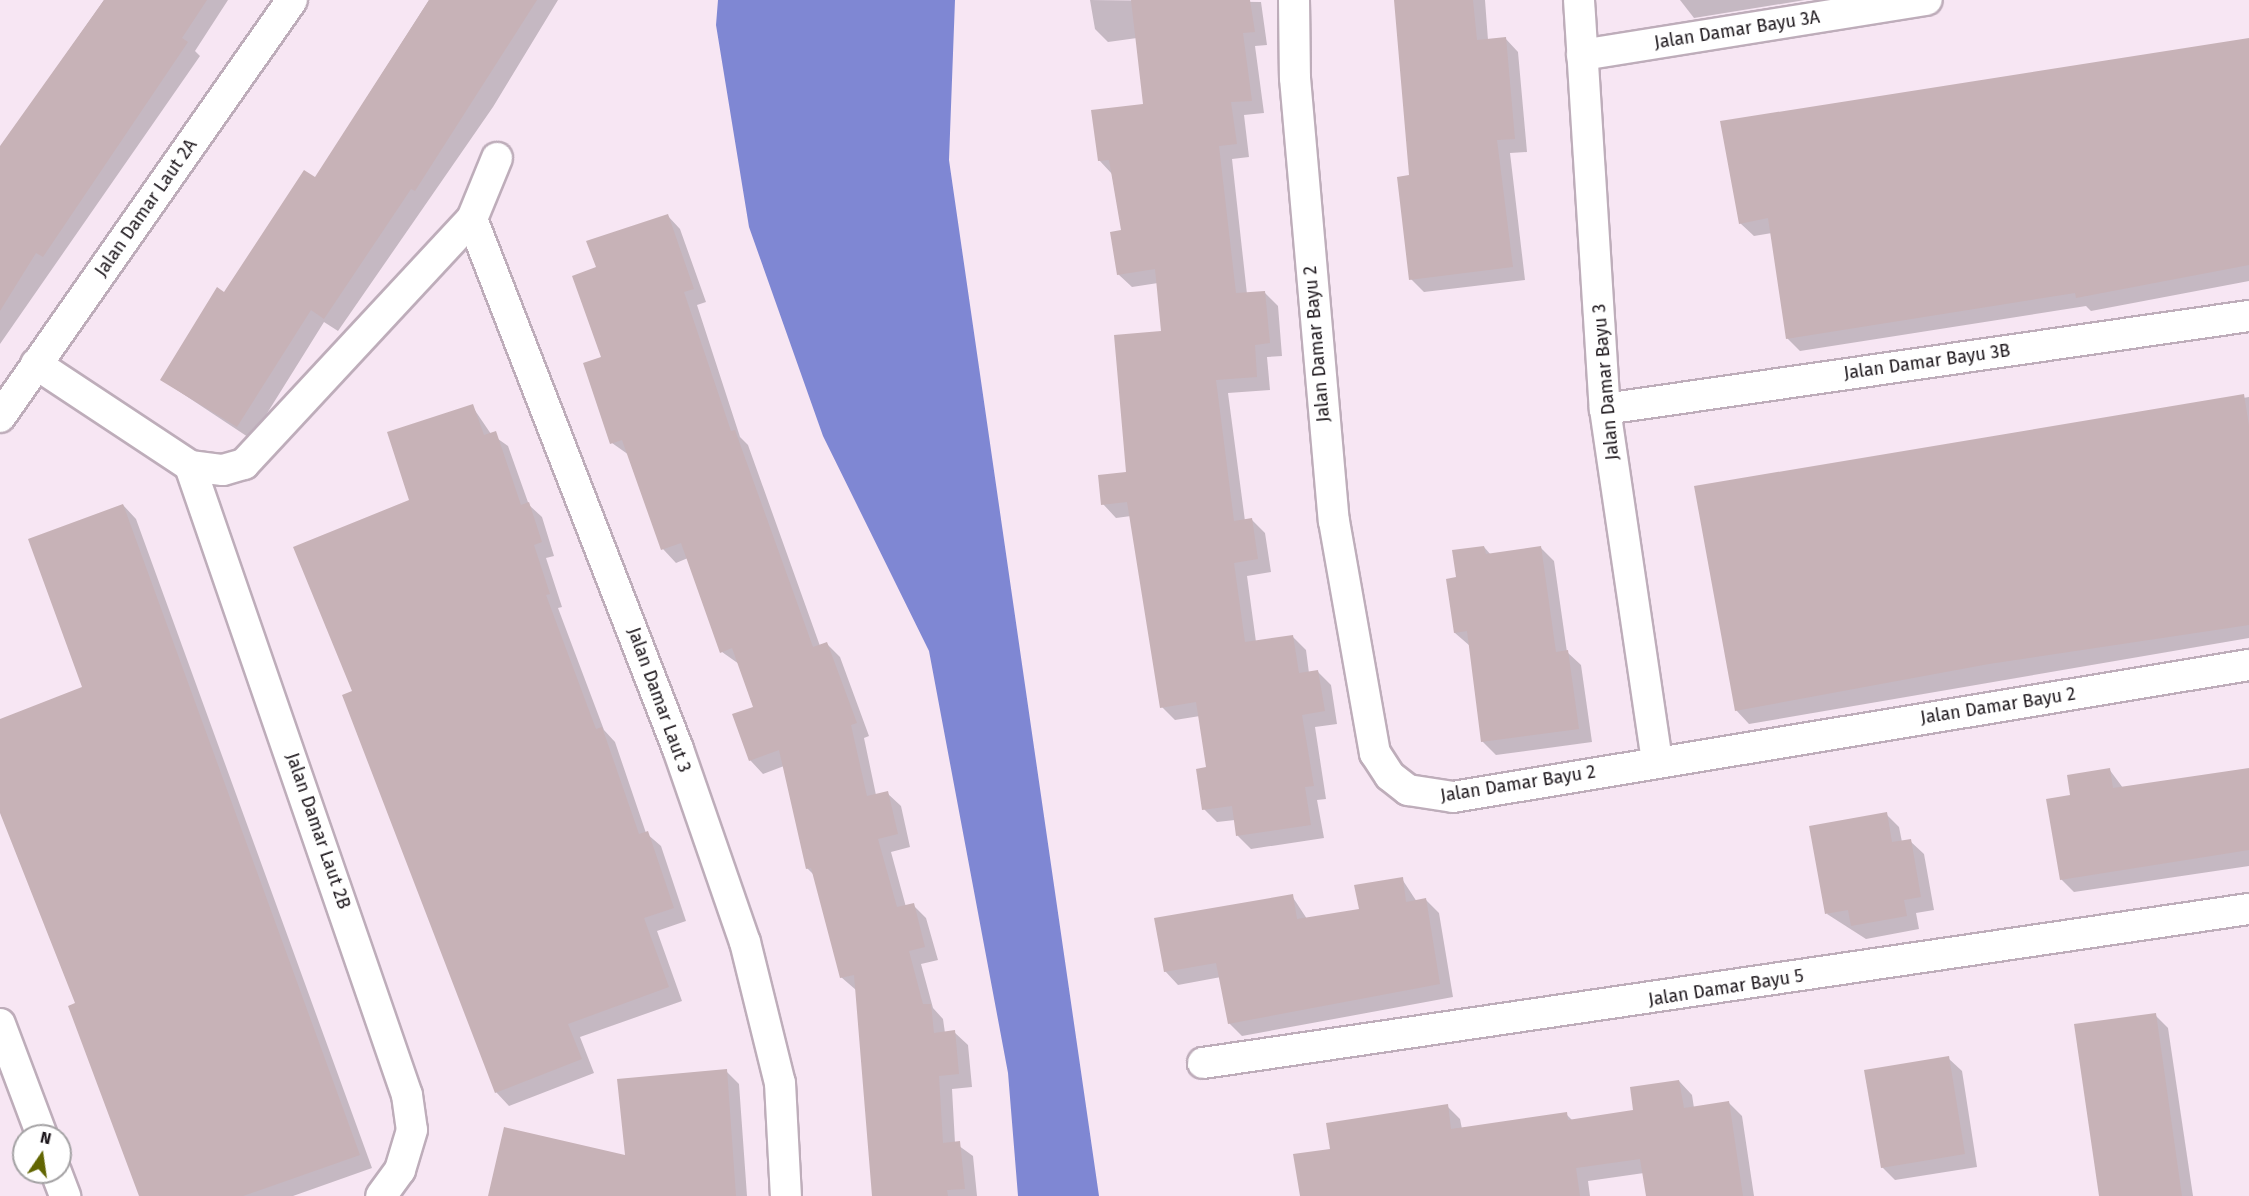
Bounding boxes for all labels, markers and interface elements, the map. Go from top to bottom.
street label: Jalan Damar Bayu 3A [1653,6,1821,54]
street label: Jalan Damar Laut 2A [90,135,202,281]
street label: Jalan Damar Bayu 2 [1299,265,1335,423]
street label: Jalan Damar Bayu 3 [1588,303,1624,461]
street label: Jalan Damar Bayu 3B [1842,340,2012,384]
street label: Jalan Damar Laut 3 [623,624,695,776]
street label: Jalan Damar Bayu 2 [1919,683,2077,729]
street label: Jalan Damar Laut 2B [281,750,355,912]
street label: Jalan Damar Bayu 2 [1439,761,1597,807]
street label: Jalan Damar Bayu 5 [1647,965,1805,1011]
north arrow [12,1124,72,1184]
text: N [38,1127,53,1148]

